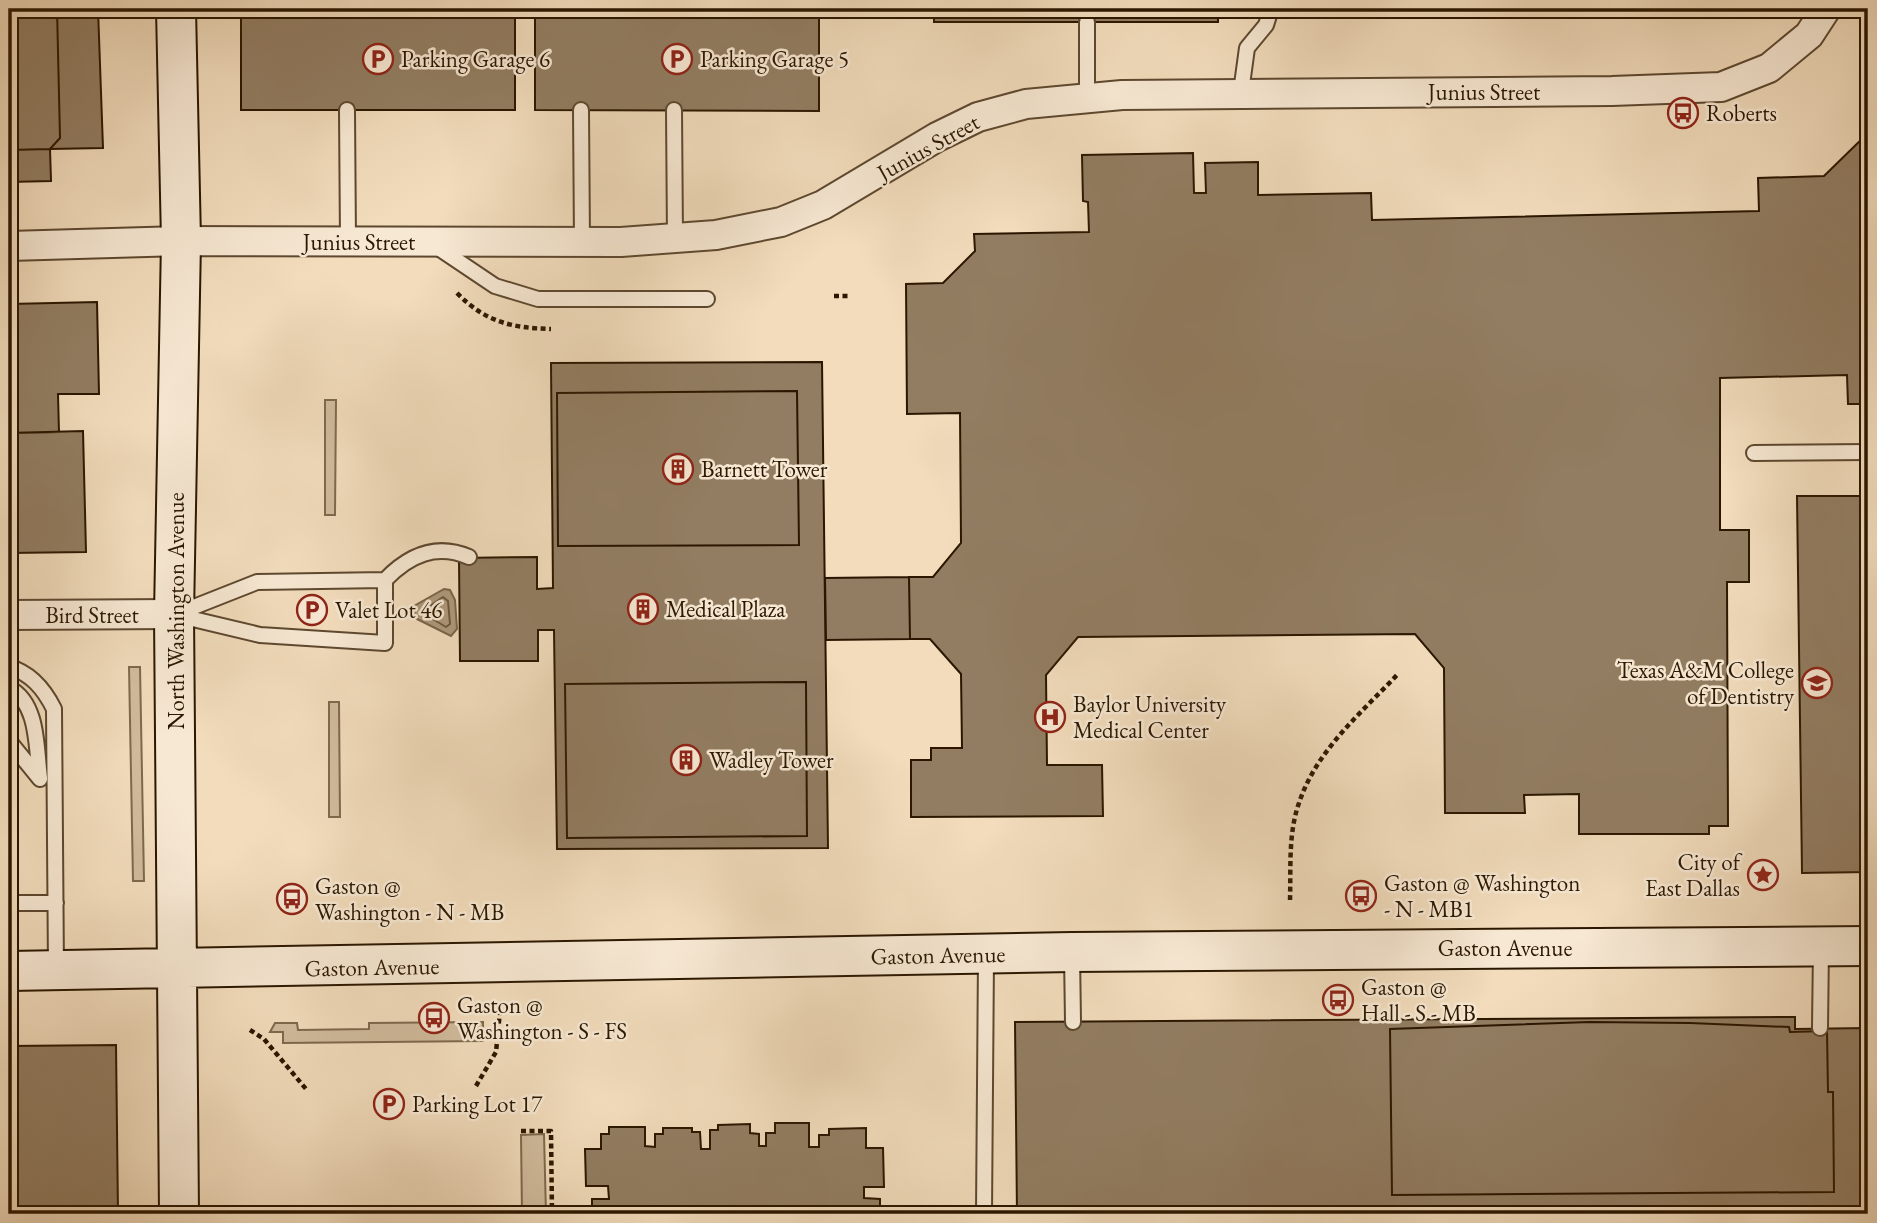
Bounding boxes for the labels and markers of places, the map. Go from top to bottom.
parking icon: Parking Garage 6 [361,42,395,76]
parking icon: Parking Garage 5 [660,42,694,76]
place label: Parking Garage 6 [401,44,550,74]
place label: Parking Garage 5 [700,44,849,74]
bus stop icon: Roberts [1666,96,1700,130]
place label: Roberts [1706,98,1777,128]
building icon: Barnett Tower [661,452,695,486]
place label: Barnett Tower [701,454,828,484]
building icon: Medical Plaza [626,592,660,626]
parking icon: Valet Lot 46 [295,593,329,627]
place label: Medical Plaza [666,594,786,624]
place label: Valet Lot 46 [335,595,442,625]
place label: Texas A&M College of Dentistry [1617,655,1795,711]
school or university icon: Texas A&M College of Dentistry [1800,666,1834,700]
place label: Baylor University Medical Center [1073,689,1227,745]
hospital icon: Baylor University Medical Center [1033,700,1067,734]
building icon: Wadley Tower [669,743,703,777]
place label: Wadley Tower [709,745,834,775]
place label: City of East Dallas [1645,847,1743,903]
place icon: City of East Dallas [1746,858,1780,892]
place label: Gaston @ Washington - N - MB1 [1384,868,1580,924]
place label: Gaston @ Washington - N - MB [315,871,504,927]
bus stop icon: Gaston @ Washington - N - MB1 [1344,879,1378,913]
bus stop icon: Gaston @ Washington - N - MB [275,882,309,916]
place label: Gaston @ Hall - S - MB [1361,972,1476,1028]
bus stop icon: Gaston @ Hall - S - MB [1321,983,1355,1017]
place label: Gaston @ Washington - S - FS [457,990,627,1046]
bus stop icon: Gaston @ Washington - S - FS [417,1001,451,1035]
parking icon: Parking Lot 17 [372,1087,406,1121]
place label: Parking Lot 17 [412,1089,543,1119]

